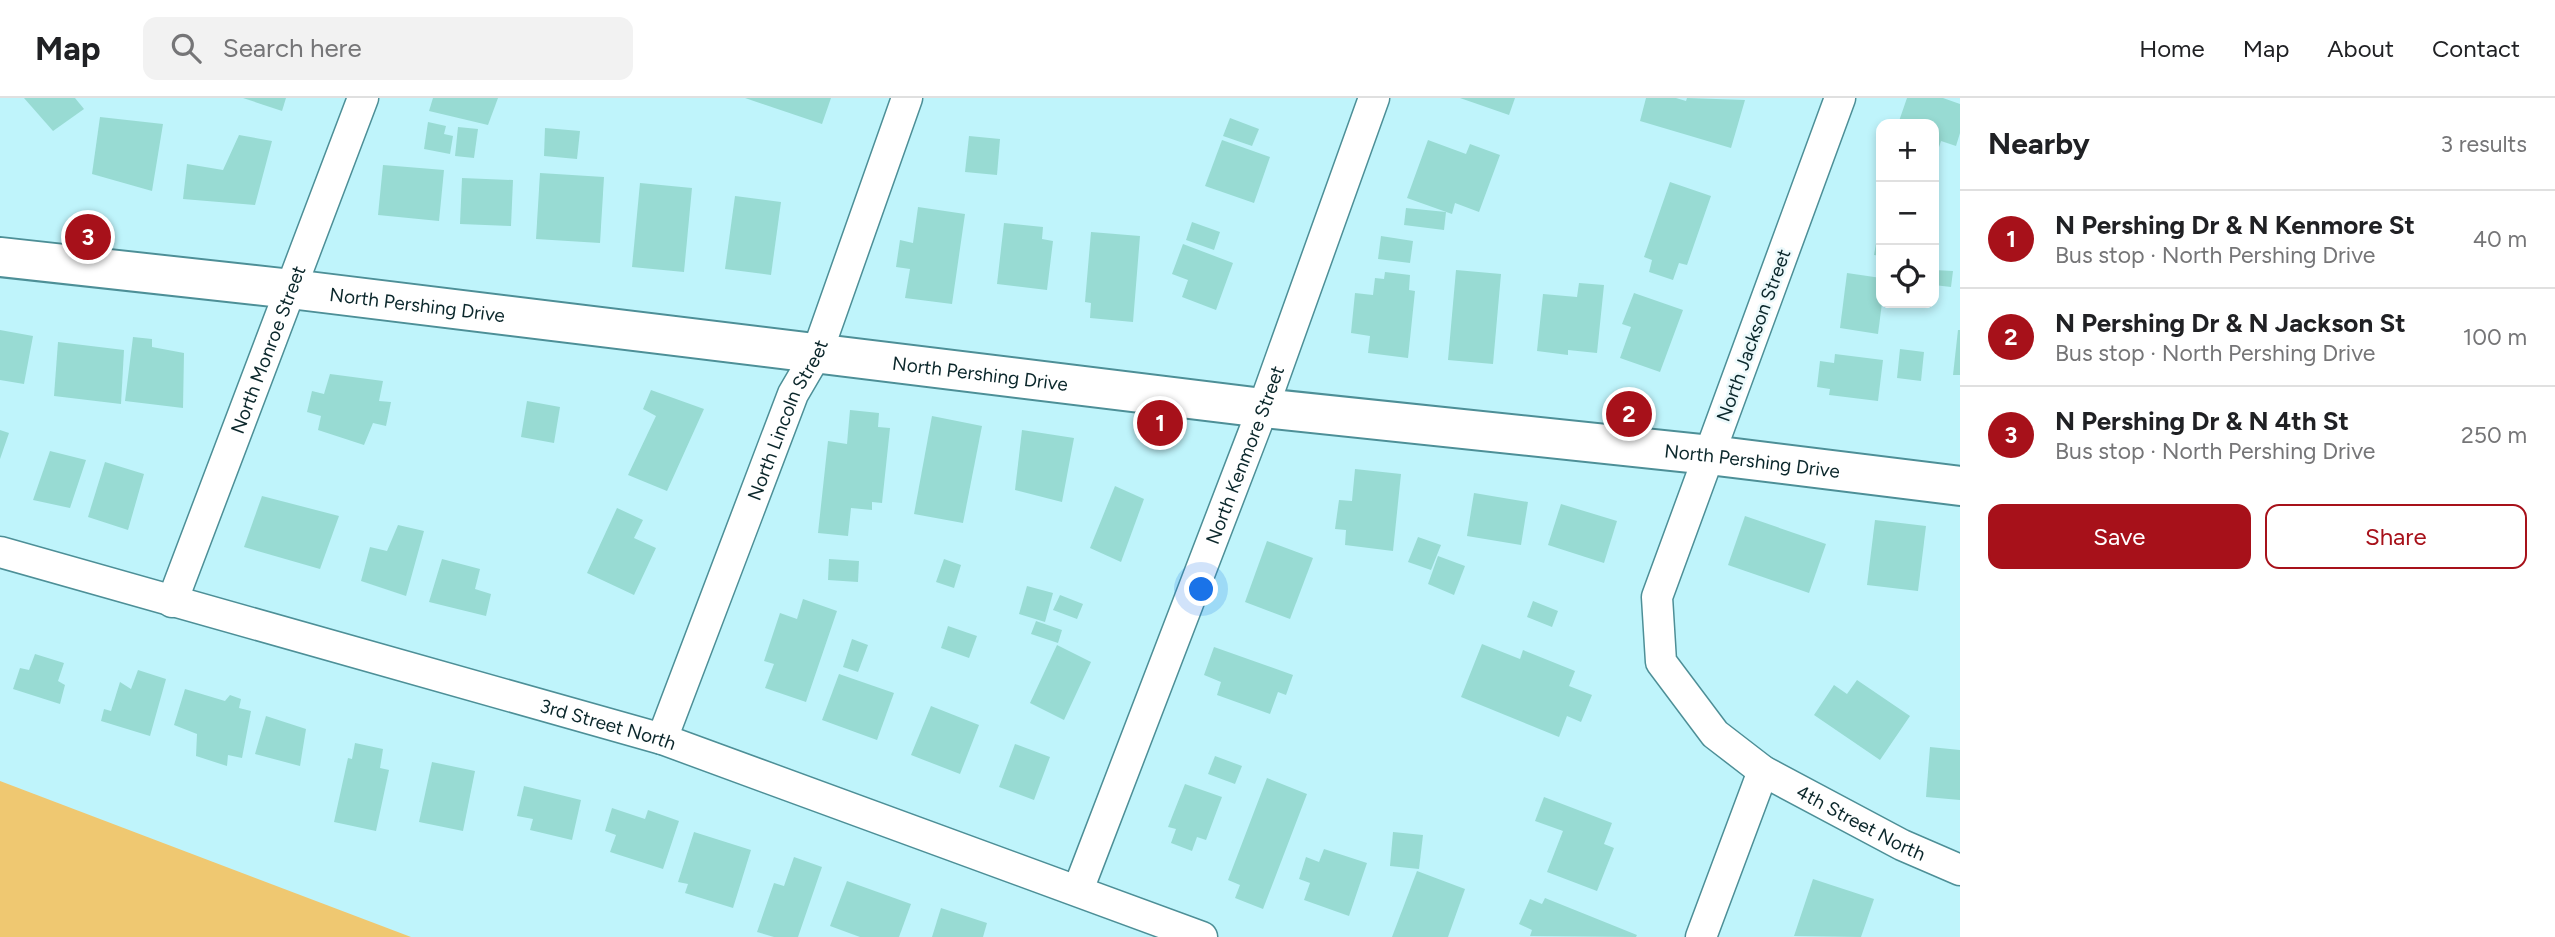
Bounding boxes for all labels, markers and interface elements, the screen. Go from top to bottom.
search box [143,17,633,80]
text: Map [35,29,101,68]
icon: search [167,29,205,67]
text: Search here [223,32,362,64]
text: Home [2139,34,2205,63]
text: Map [2243,34,2289,63]
text: About [2327,34,2394,63]
text: Contact [2432,34,2520,63]
map controls [1876,119,1939,308]
button: + [1876,119,1939,182]
text: Nearby [1988,125,2090,162]
text: 3 results [2440,130,2527,158]
button: − [1876,182,1939,245]
text: N Pershing Dr & N Kenmore St [2055,209,2415,241]
pin: 3 [65,211,111,263]
text: 1 [2006,225,2016,253]
text: 40 m [2473,225,2527,253]
text: Bus stop · North Pershing Drive [2055,241,2375,269]
button: locate [1876,245,1939,308]
street label: North Jackson Street [1712,246,1795,425]
street label: North Monroe Street [226,262,310,437]
street label: North Pershing Drive [328,283,506,327]
text: N Pershing Dr & N Jackson St [2055,307,2406,339]
text: 2 [2004,323,2018,351]
text: 100 m [2463,323,2527,351]
street label: North Lincoln Street [743,337,833,504]
text: Bus stop · North Pershing Drive [2055,339,2375,367]
street label: North Pershing Drive [891,352,1069,396]
street label: North Kenmore Street [1201,363,1289,547]
pin: 2 [1606,388,1652,440]
pin: 1 [1137,397,1183,449]
text: N Pershing Dr & N 4th St [2055,405,2349,437]
text: 3 [2005,421,2017,449]
text: 250 m [2461,421,2527,449]
text: Bus stop · North Pershing Drive [2055,437,2375,465]
street label: North Pershing Drive [1663,439,1841,483]
button: Save [1988,504,2251,569]
button: Share [2265,504,2527,569]
your location [1184,572,1218,606]
street label: 3rd Street North [537,694,679,755]
street label: 4th Street North [1792,780,1929,866]

